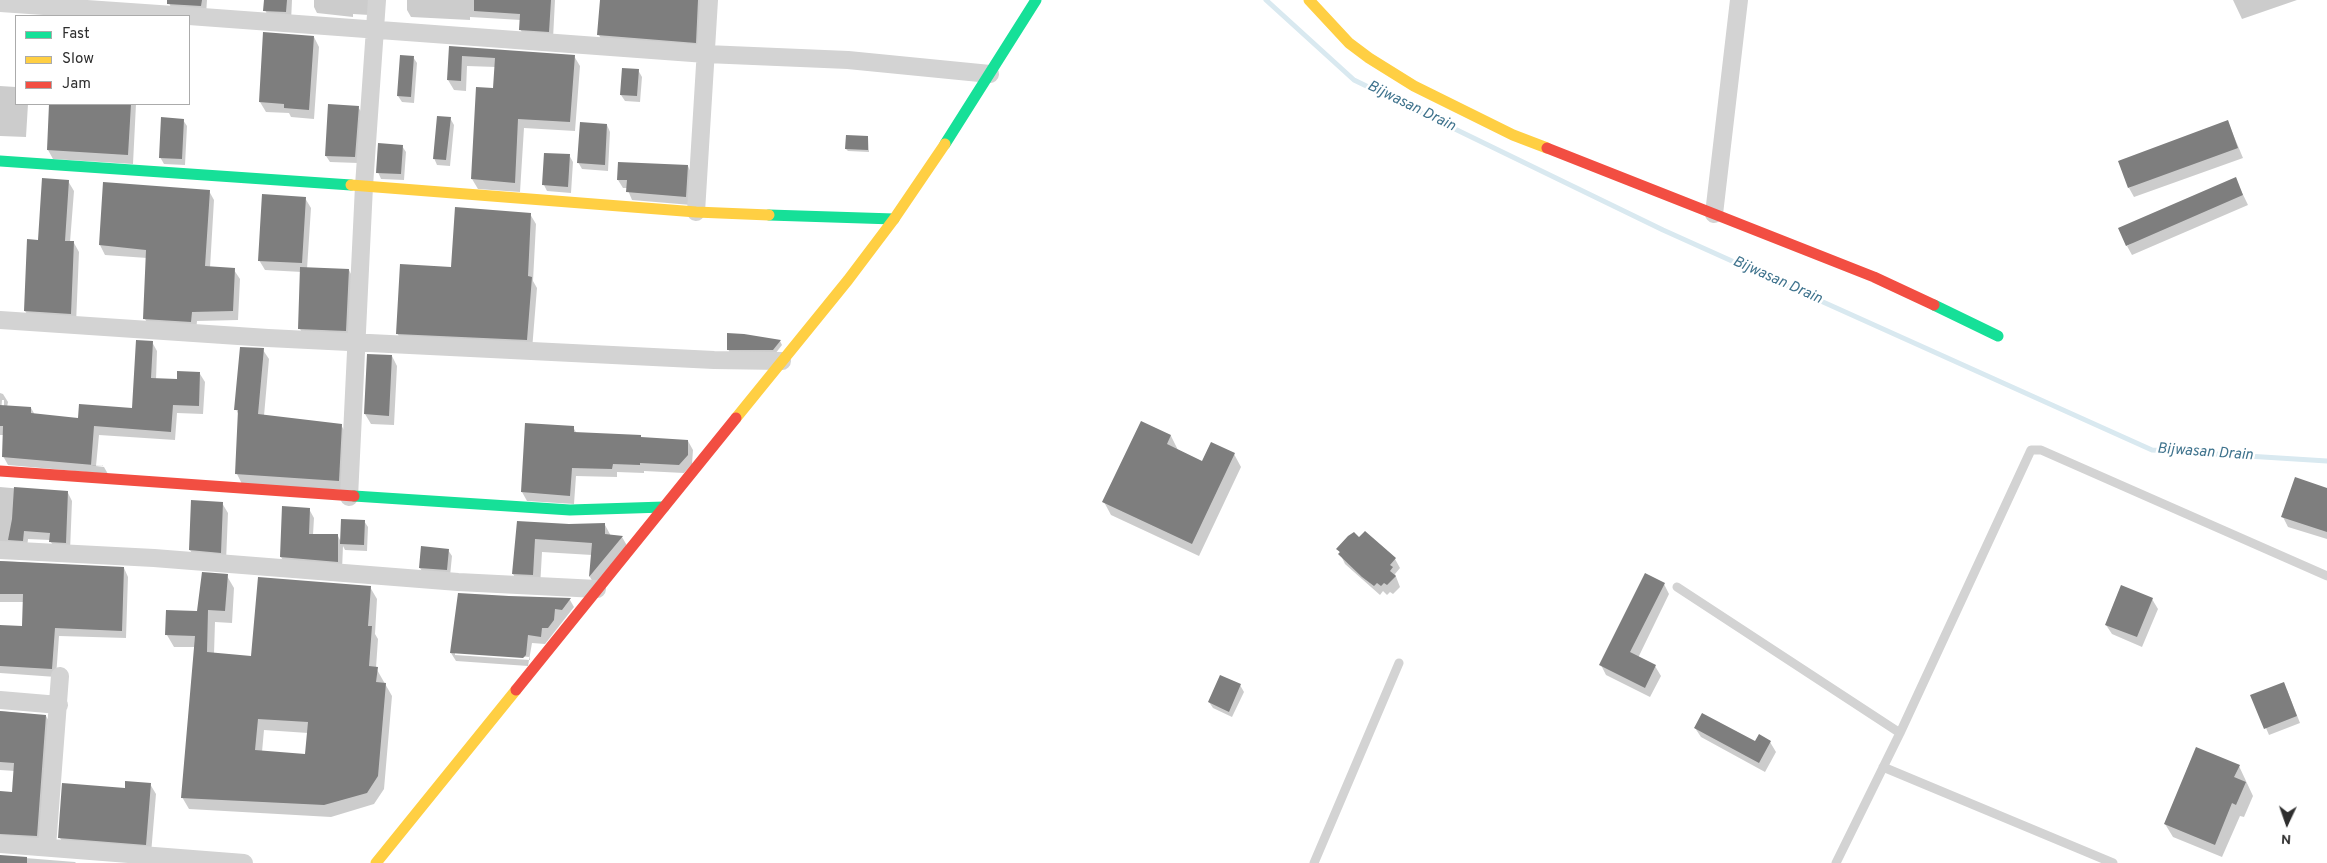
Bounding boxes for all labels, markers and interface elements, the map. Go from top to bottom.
legend [15,15,190,105]
text: Fast [62,25,90,44]
text: Slow [62,50,94,69]
text: Jam [62,75,91,94]
water label: Bijwasan Drain [1364,78,1458,136]
water label: Bijwasan Drain [1729,253,1825,309]
water label: Bijwasan Drain [2156,441,2254,465]
north arrow [2262,798,2312,848]
text: N [2281,830,2292,847]

